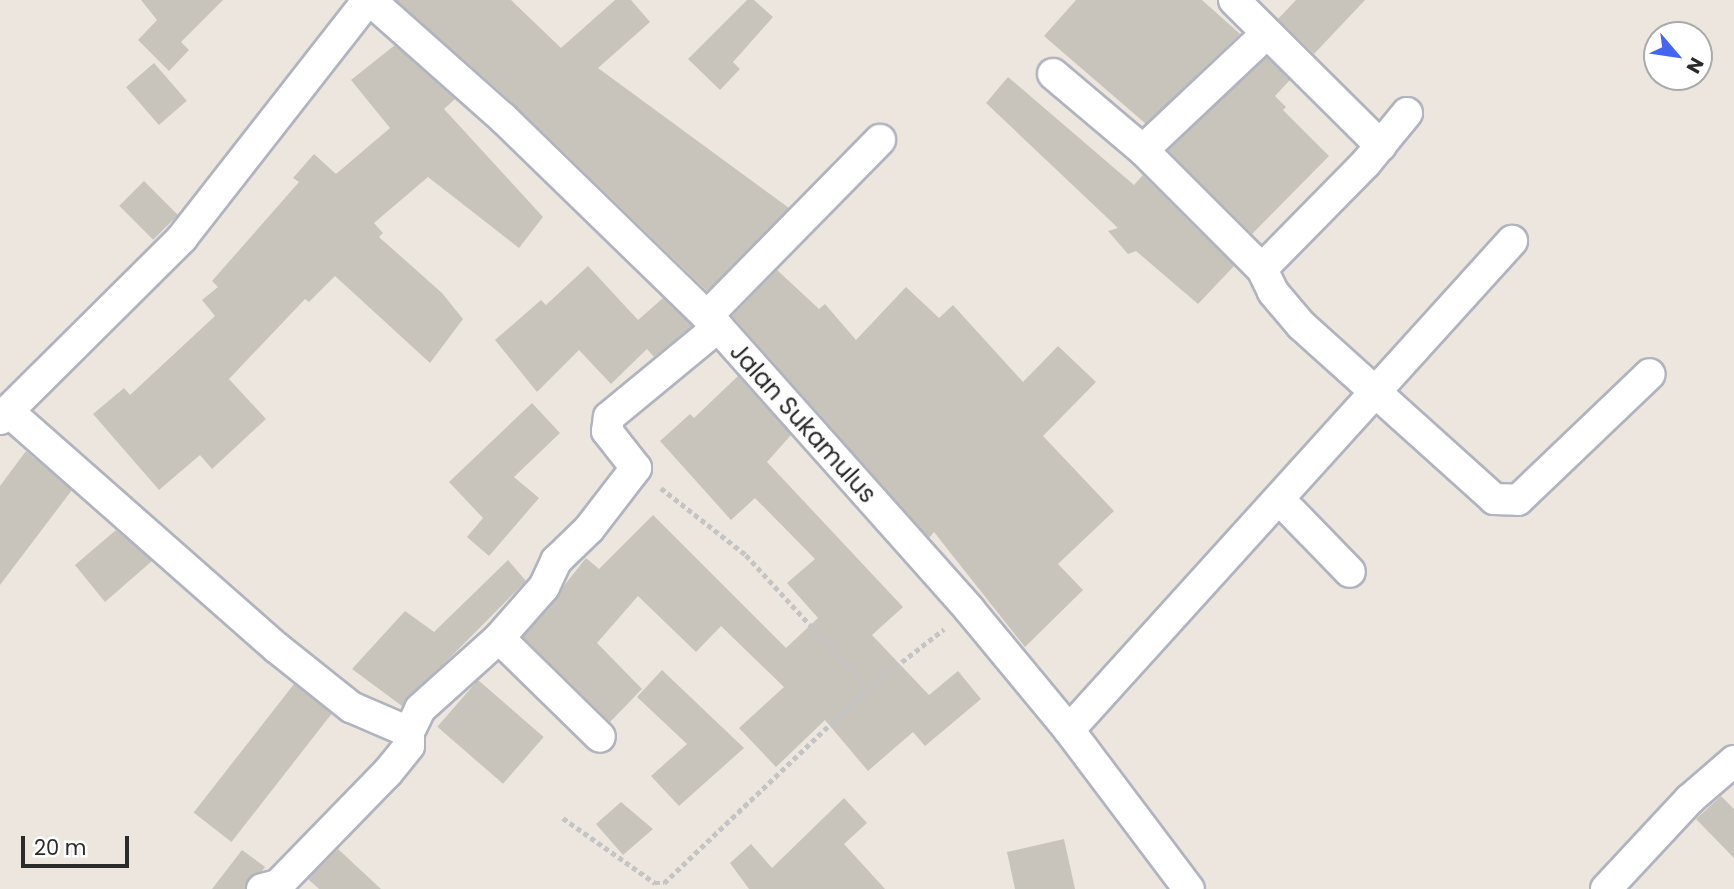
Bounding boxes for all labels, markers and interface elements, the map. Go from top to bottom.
north arrow [1643,21,1713,91]
text: N [1680,53,1710,78]
street label: Jalan Sukamulus [724,337,882,509]
scale bar [24,822,133,866]
text: 20 m [34,833,87,862]

